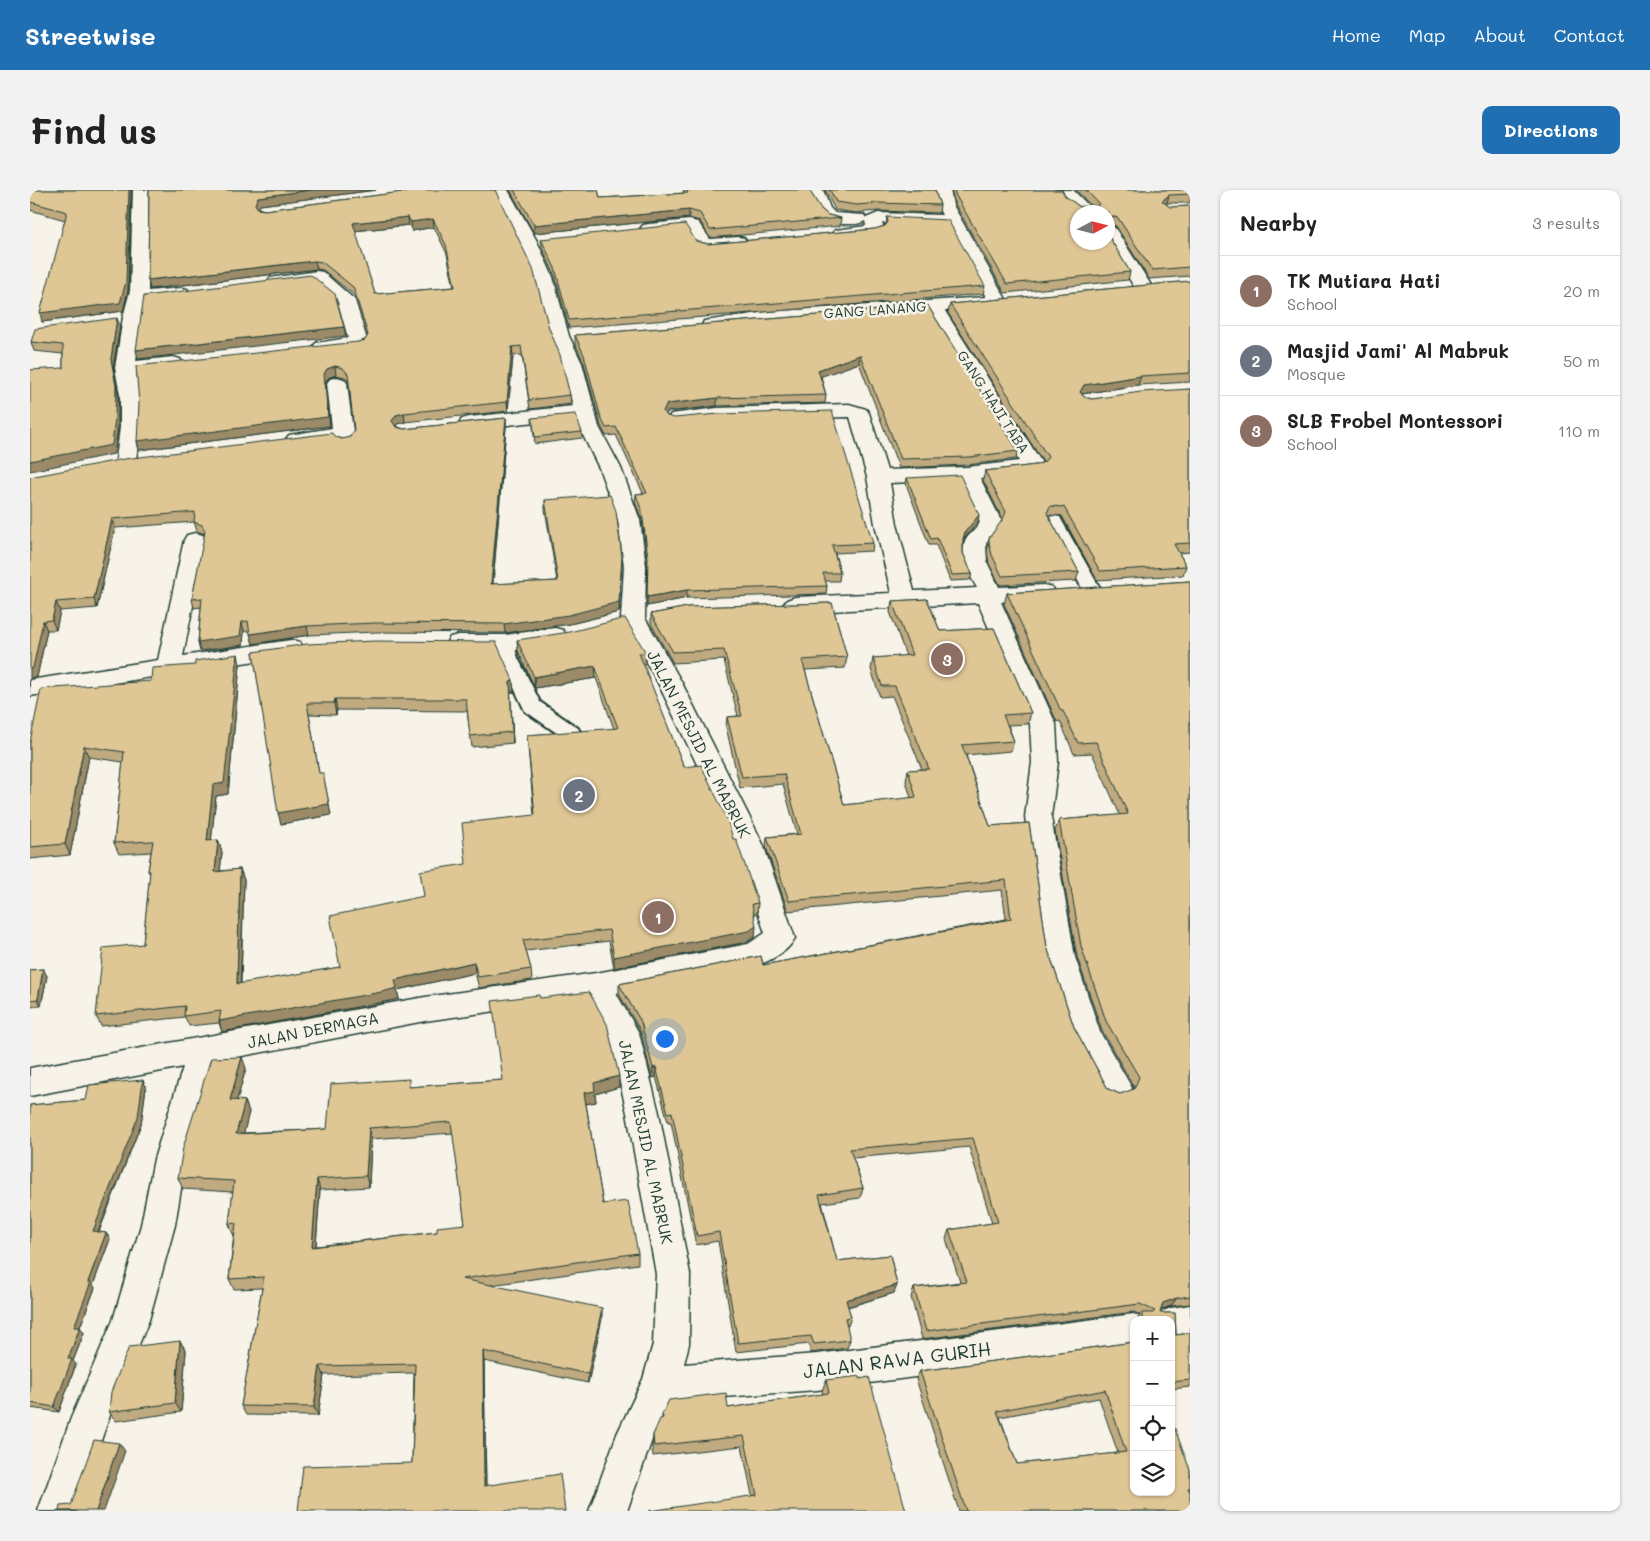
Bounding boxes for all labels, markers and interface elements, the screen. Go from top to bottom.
text: Streetwise [25,20,155,51]
text: Home [1332,23,1381,47]
text: Map [1409,23,1445,47]
text: About [1473,23,1526,47]
text: Contact [1554,23,1625,47]
button: Directions [1482,106,1620,154]
text: Find us [30,107,157,153]
north arrow [1070,205,1115,250]
text: Nearby [1240,209,1317,236]
text: 3 results [1532,212,1600,233]
text: TK Mutiara Hati [1287,268,1441,293]
text: 1 [1252,280,1260,301]
text: 20 m [1563,280,1600,301]
text: School [1287,293,1337,314]
street label: GANG LANANG [823,296,927,323]
text: Masjid Jami' Al Mabruk [1287,338,1509,363]
street label: GANG HAJI TABA [953,347,1034,457]
text: 2 [1252,350,1260,371]
text: 50 m [1563,350,1600,371]
text: Mosque [1287,363,1346,384]
text: SLB Frobel Montessori [1287,408,1503,433]
text: 3 [1251,420,1261,441]
text: 110 m [1558,420,1600,441]
text: School [1287,433,1337,454]
pin: 3 [931,640,963,678]
street label: JALAN MESJID AL MABRUK [643,646,756,842]
pin: 2 [563,776,595,814]
pin: 1 [642,898,674,936]
street label: JALAN DERMAGA [245,1006,380,1053]
your location [652,1026,678,1052]
street label: JALAN MESJID AL MABRUK [615,1038,678,1246]
map controls [1130,1316,1175,1496]
button: + [1130,1316,1175,1361]
street label: JALAN RAWA GURIH [802,1336,992,1383]
button: − [1130,1361,1175,1406]
button: locate [1130,1406,1175,1451]
button: layers [1130,1451,1175,1496]

